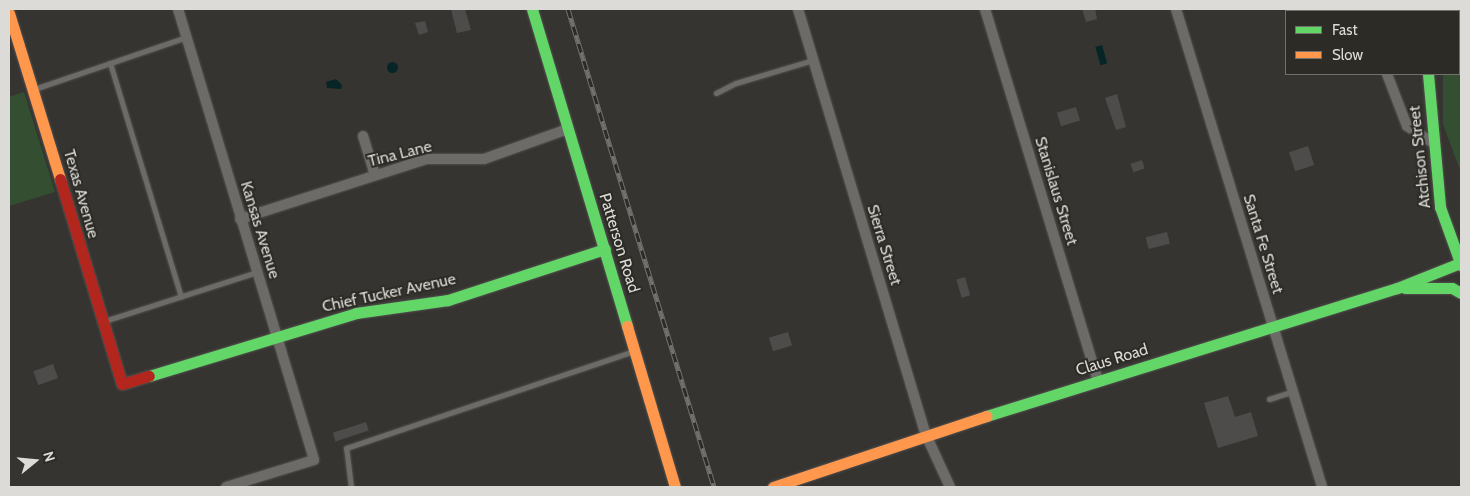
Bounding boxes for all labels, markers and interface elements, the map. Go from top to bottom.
legend [1285,10,1460,75]
text: Fast [1332,21,1357,39]
text: Slow [1332,46,1363,64]
street label: Atchison Street [1405,105,1435,209]
street label: Stanislaus Street [1030,134,1082,248]
street label: Tina Lane [366,137,434,171]
street label: Texas Avenue [59,147,103,241]
street label: Kansas Avenue [236,179,284,281]
street label: Patterson Road [595,191,643,295]
street label: Santa Fe Street [1239,192,1287,296]
street label: Sierra Street [863,202,905,288]
street label: Chief Tucker Avenue [320,269,458,317]
street label: Claus Road [1074,340,1150,380]
north arrow [10,436,60,486]
text: N [39,449,59,464]

